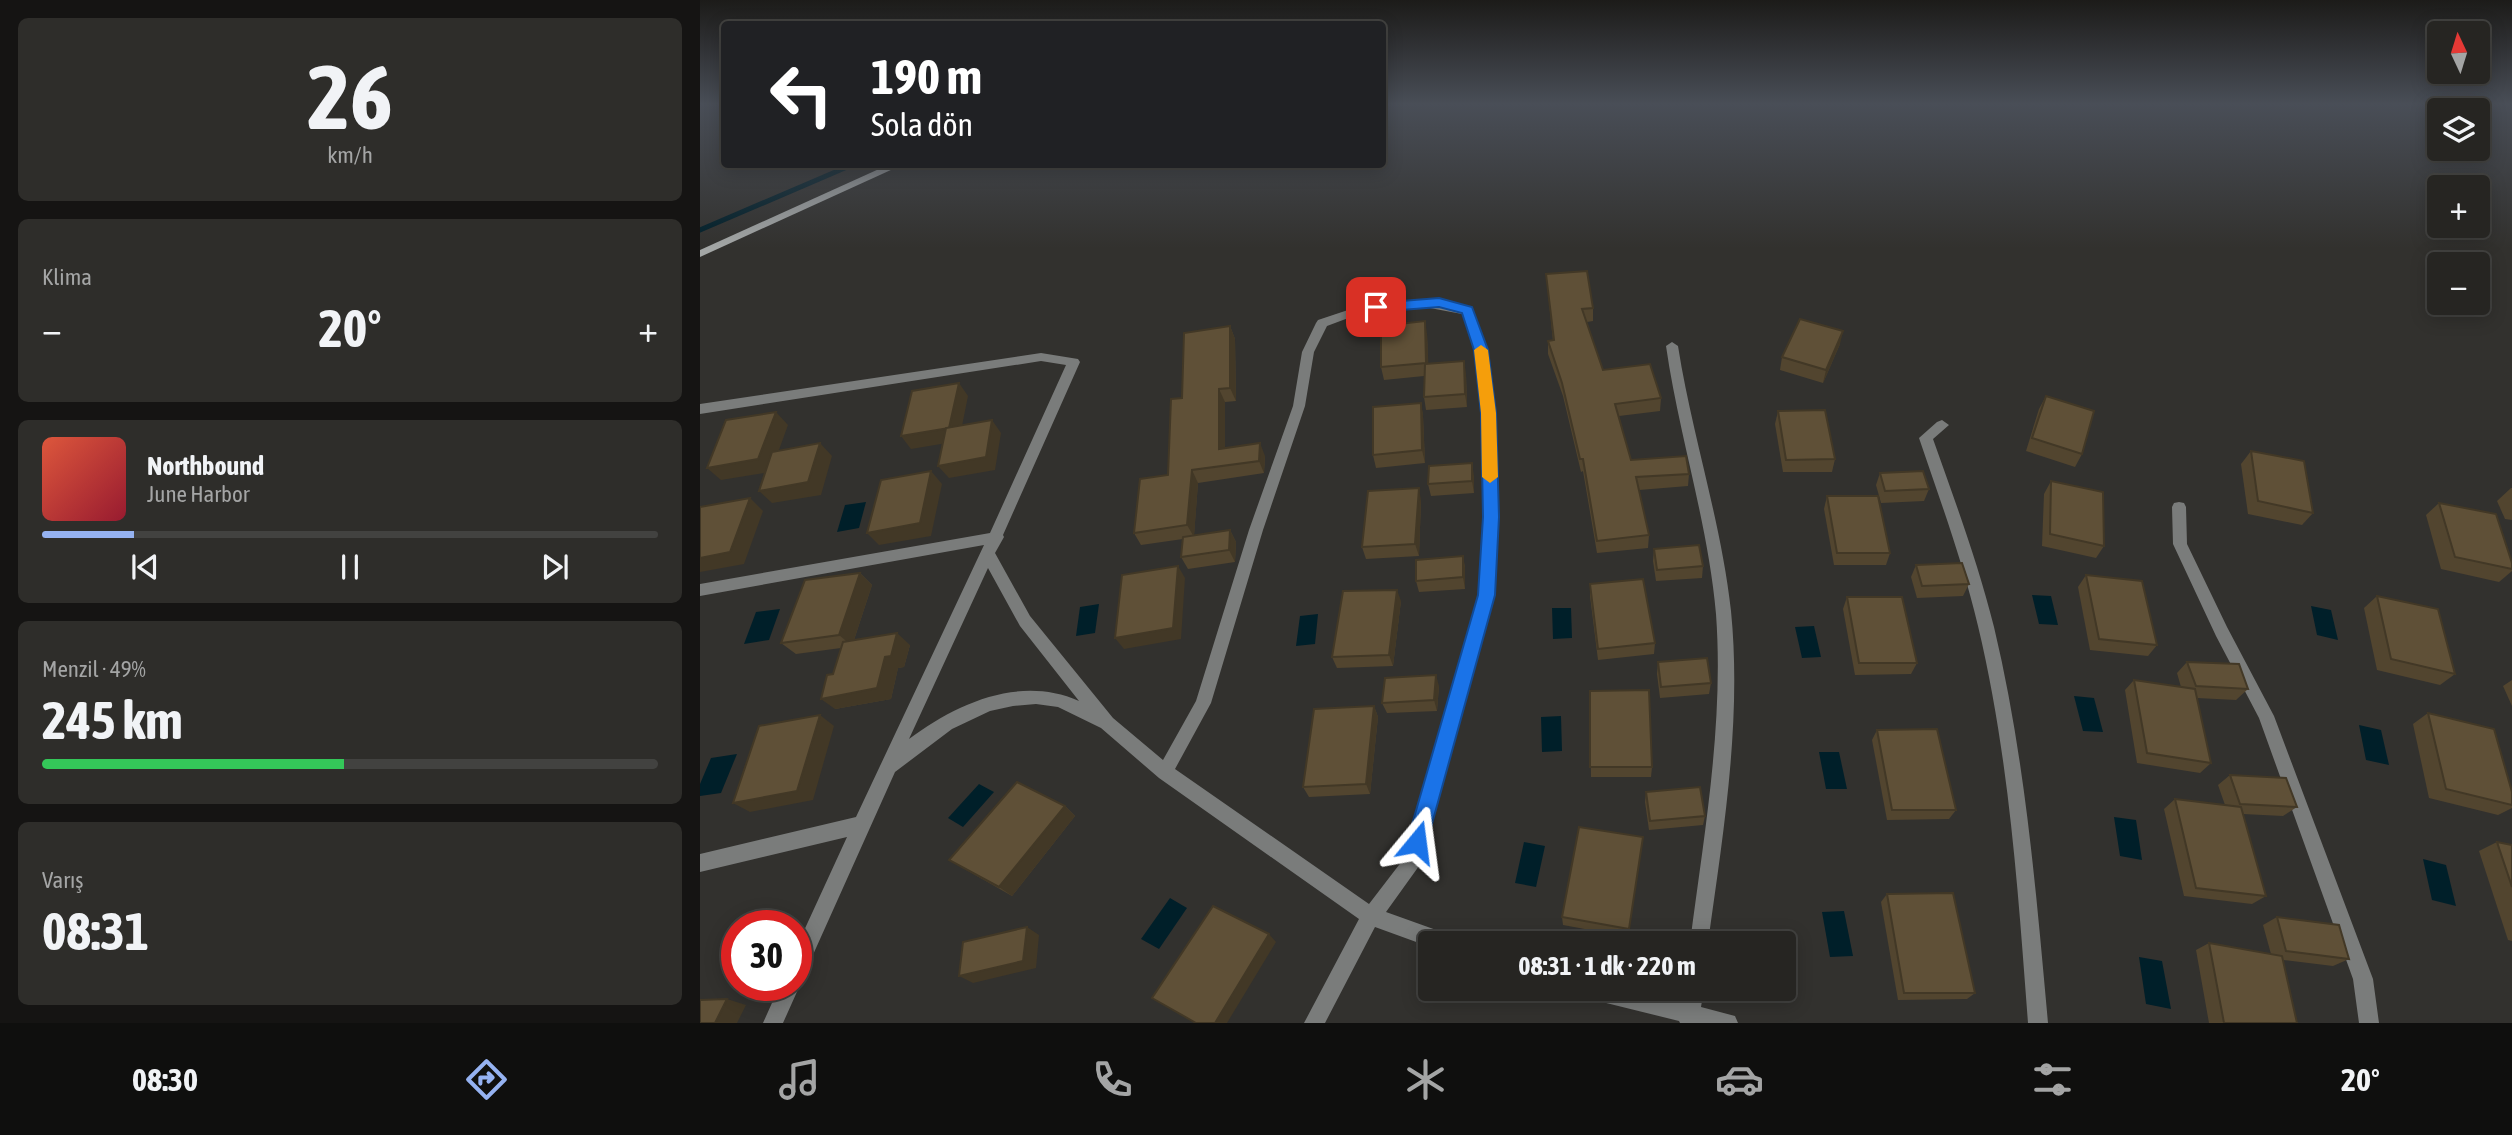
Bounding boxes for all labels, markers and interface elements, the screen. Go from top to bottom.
north arrow [2427,21,2490,84]
map controls [2427,21,2490,315]
text: 26 [307,44,393,148]
text: 190 m [871,48,982,104]
icon: left [756,49,847,140]
button: layers [2427,98,2490,161]
text: Sola dön [871,106,973,143]
text: km/h [327,142,373,168]
button: + [2427,175,2490,238]
button: − [2427,252,2490,315]
text: Klima [42,264,92,290]
pin [1346,277,1406,337]
icon: arrive [1357,288,1395,326]
text: 20° [318,298,382,358]
text: − [42,307,62,350]
text: + [638,307,658,350]
text: Northbound [147,451,264,481]
text: June Harbor [147,481,250,507]
icon: previous [126,548,164,586]
icon: pause [331,548,369,586]
icon: next [536,548,574,586]
text: Menzil · 49% [42,656,146,682]
text: 245 km [42,690,183,750]
position arrow [1380,805,1454,879]
text: Varış [42,867,83,893]
text: 08:31 [42,901,149,961]
speed limit sign: 30 [721,910,812,1001]
text: 08:31 · 1 dk · 220 m [1518,951,1696,981]
icon: directions [462,1055,511,1104]
icon: music [775,1055,824,1104]
icon: phone [1088,1055,1137,1104]
icon: climate [1401,1055,1450,1104]
icon: car [1715,1055,1764,1104]
icon: filters [2028,1055,2077,1104]
text: 08:30 [132,1061,198,1098]
text: 20° [2341,1061,2380,1098]

